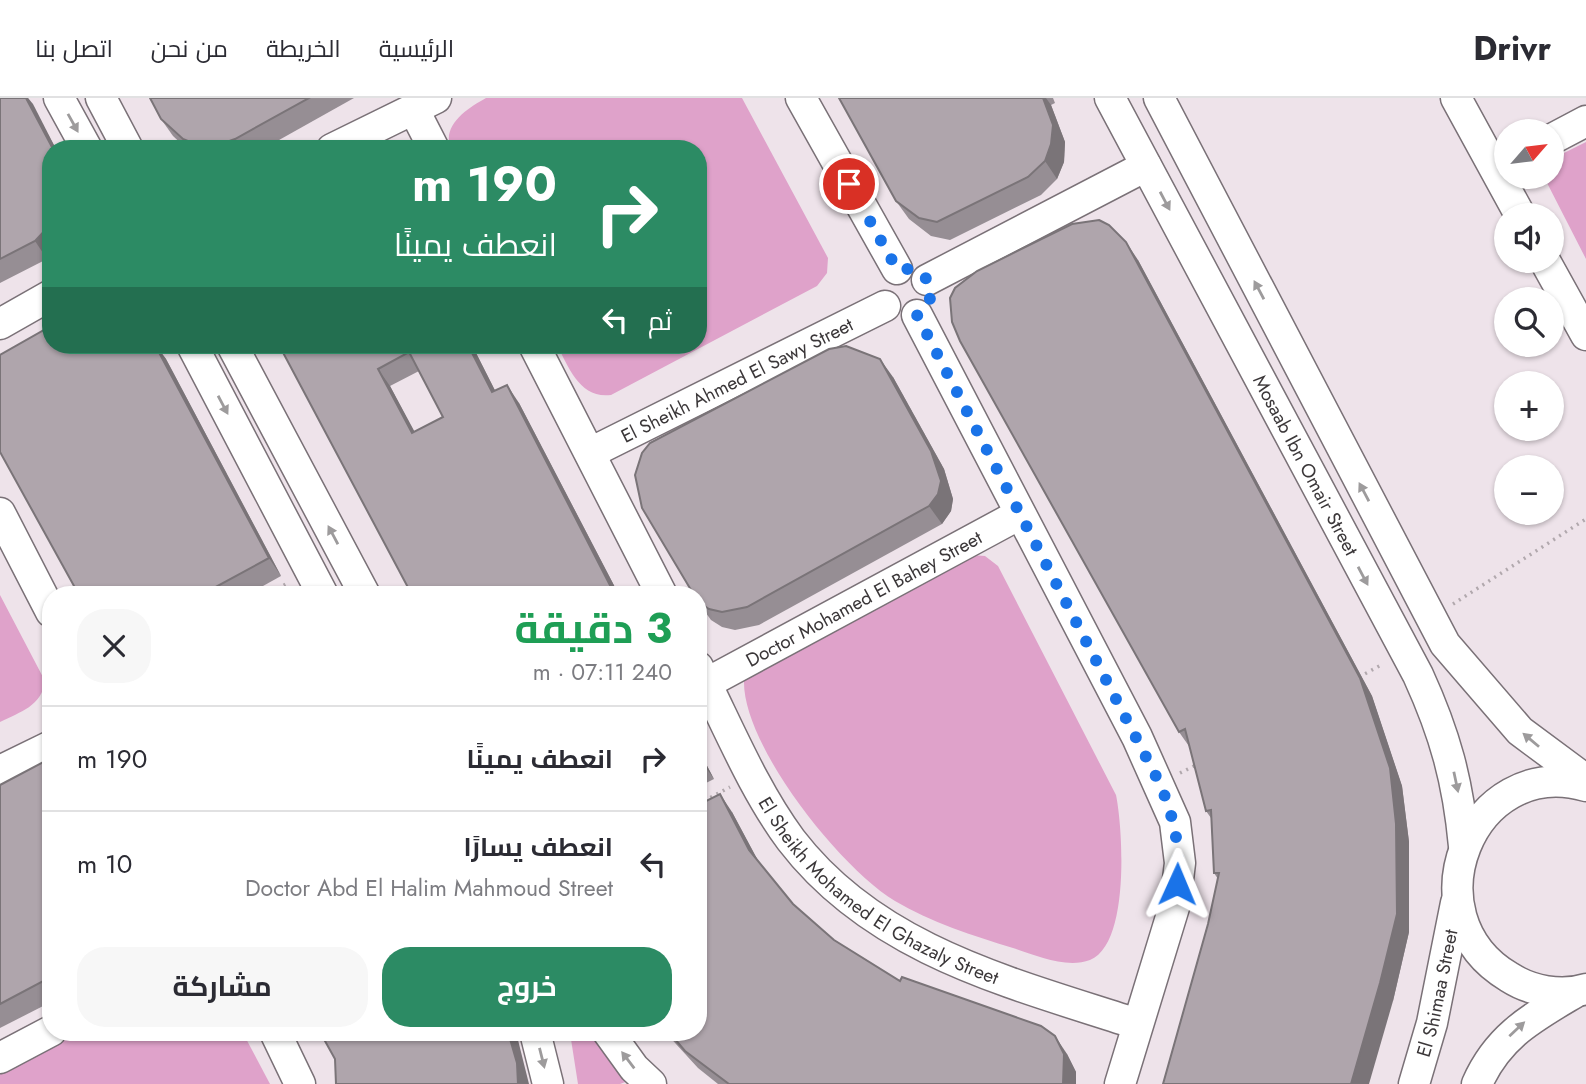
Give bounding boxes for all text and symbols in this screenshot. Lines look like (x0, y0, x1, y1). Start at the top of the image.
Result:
text: Drivr (1473, 25, 1551, 72)
text: اتصل بنا (35, 31, 113, 66)
text: من نحن (151, 31, 228, 66)
text: الخريطة (266, 31, 341, 66)
text: الرئيسية (379, 31, 454, 66)
one-way arrow (67, 114, 79, 133)
north arrow (1494, 119, 1564, 189)
map controls (1494, 119, 1564, 525)
text: 190 m (412, 149, 557, 219)
pin (819, 154, 879, 214)
icon: arrive (830, 165, 868, 203)
icon: right (581, 168, 672, 259)
one-way arrow (1159, 192, 1171, 211)
button: sound (1494, 203, 1564, 273)
text: انعطف يمينًا (394, 222, 557, 268)
one-way arrow (1253, 280, 1265, 300)
button: search (1494, 287, 1564, 357)
icon: left (596, 301, 634, 339)
text: ثم (648, 302, 672, 340)
street label: El Sheikh Ahmed El Sawy Street (616, 310, 858, 449)
street label: Mosaab Ibn Omair Street (1247, 370, 1365, 560)
button: + (1494, 371, 1564, 441)
one-way arrow (218, 395, 229, 415)
button: − (1494, 455, 1564, 525)
one-way arrow (1359, 482, 1370, 502)
street label: Doctor Mohamed El Bahey Street (741, 523, 987, 673)
one-way arrow (327, 525, 338, 545)
one-way arrow (1357, 566, 1368, 586)
text: 3 دقيقة (515, 598, 672, 659)
button: close (77, 609, 151, 683)
text: 240 m · 07:11 (533, 655, 672, 689)
one-way arrow (1522, 733, 1539, 748)
text: 190 m (77, 740, 147, 778)
text: انعطف يمينًا (467, 740, 613, 778)
icon: right (634, 740, 672, 778)
one-way arrow (1451, 771, 1462, 793)
street label: El Sheikh Mohamed El Ghazaly Street (752, 792, 1003, 991)
text: انعطف يسارًا (463, 828, 613, 866)
text: 10 m (77, 845, 132, 883)
icon: left (634, 845, 672, 883)
position arrow (1140, 847, 1214, 921)
text: Doctor Abd El Halim Mahmoud Street (245, 871, 613, 905)
street label: El Shimaa Street (1409, 926, 1464, 1060)
button: مشاركة (77, 947, 368, 1027)
button: خروج (382, 947, 672, 1027)
one-way arrow (1508, 1022, 1525, 1038)
one-way arrow (537, 1047, 548, 1069)
one-way arrow (621, 1050, 635, 1069)

